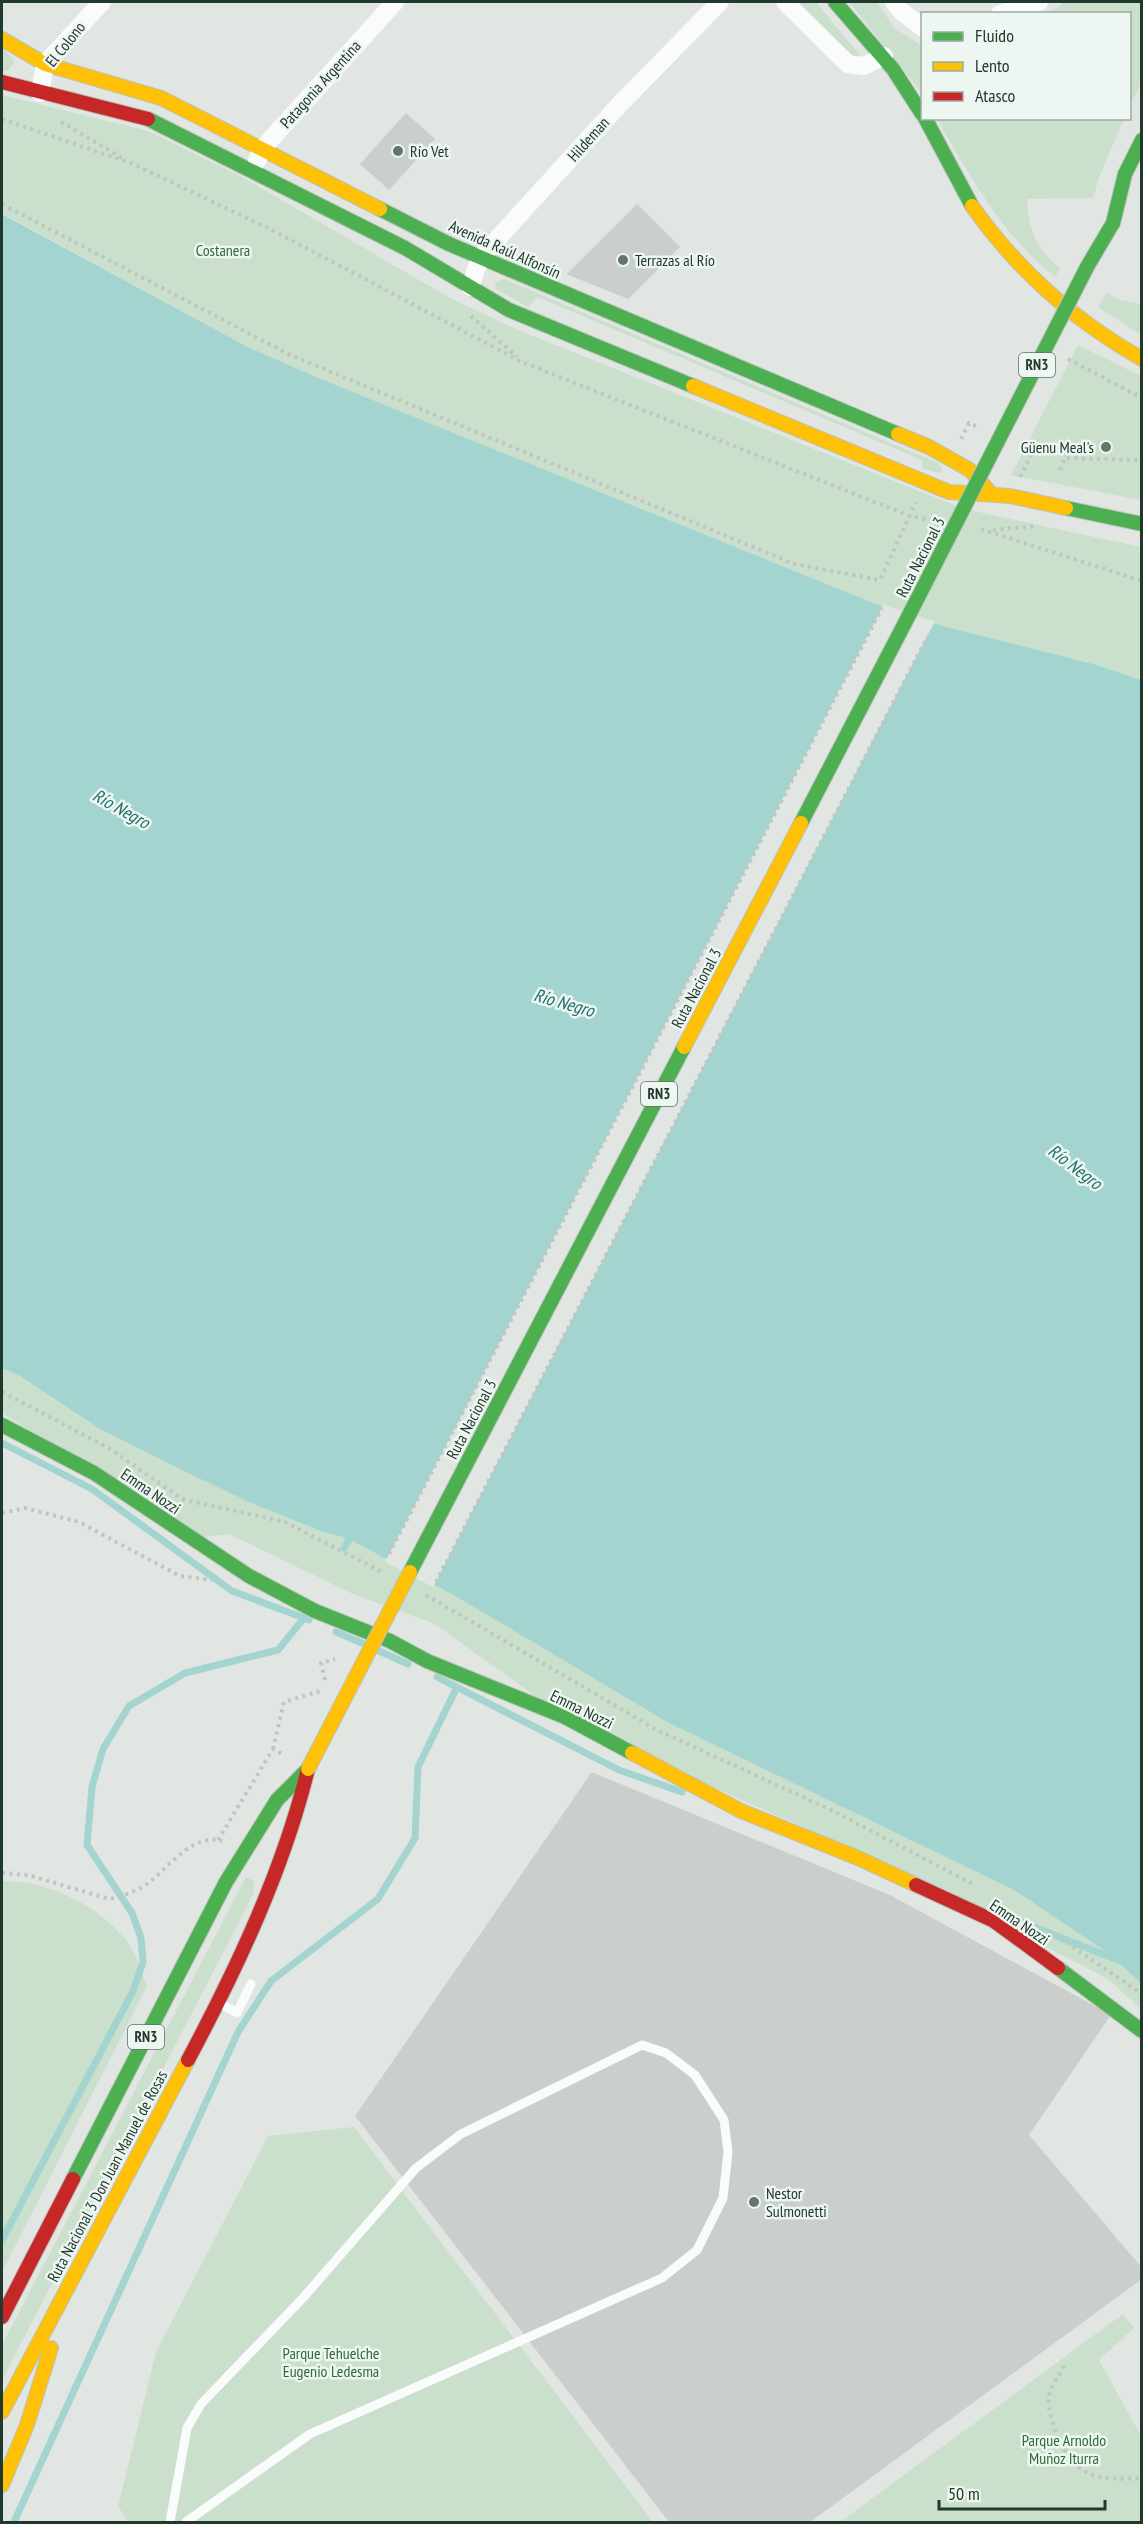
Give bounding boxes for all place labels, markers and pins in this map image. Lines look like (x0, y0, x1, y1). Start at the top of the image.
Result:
place label: Río Vet (410, 141, 449, 161)
marker: Río Vet (391, 144, 405, 158)
place label: Terrazas al Río (635, 250, 715, 270)
marker: Terrazas al Río (616, 253, 630, 267)
place label: Güenu Meal's (1021, 437, 1094, 457)
marker: Güenu Meal's (1099, 440, 1113, 454)
place label: Nestor Sulmonetti (766, 2183, 827, 2221)
marker: Nestor Sulmonetti (747, 2195, 761, 2209)

